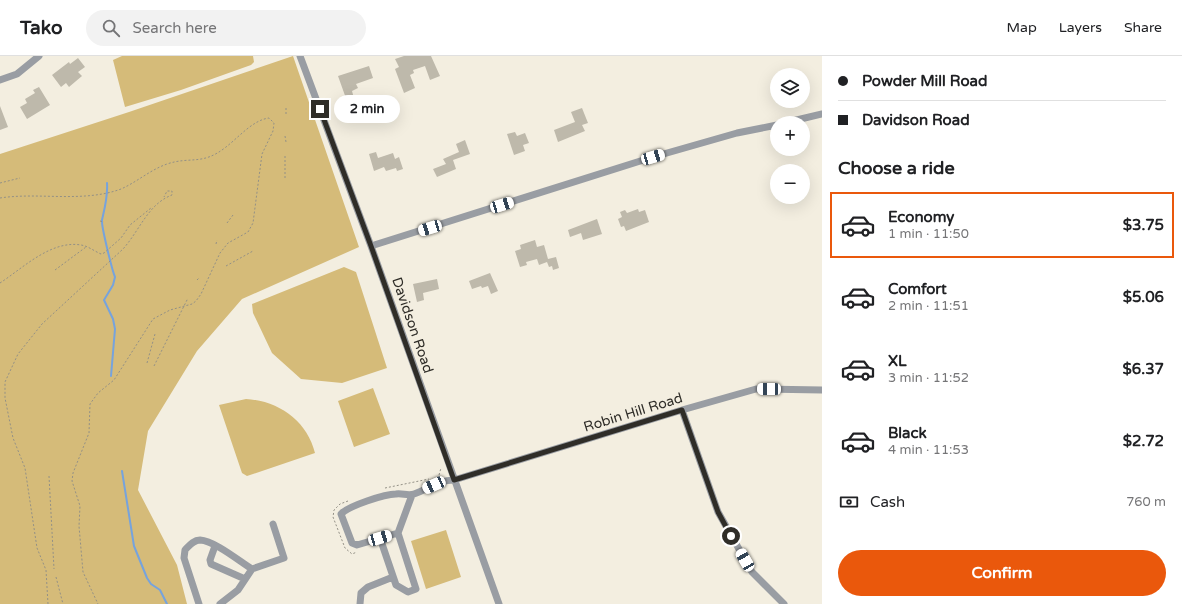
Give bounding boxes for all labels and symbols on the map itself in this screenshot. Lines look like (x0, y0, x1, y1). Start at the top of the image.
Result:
callout: 2 min (334, 95, 400, 123)
route end (311, 100, 329, 118)
car (640, 148, 666, 166)
car (489, 196, 515, 214)
car (417, 219, 443, 237)
street label: Davidson Road (388, 275, 437, 375)
car (757, 383, 781, 395)
street label: Robin Hill Road (582, 389, 685, 436)
car (421, 475, 447, 495)
route start (722, 527, 740, 545)
car (367, 529, 393, 547)
car (734, 547, 756, 573)

